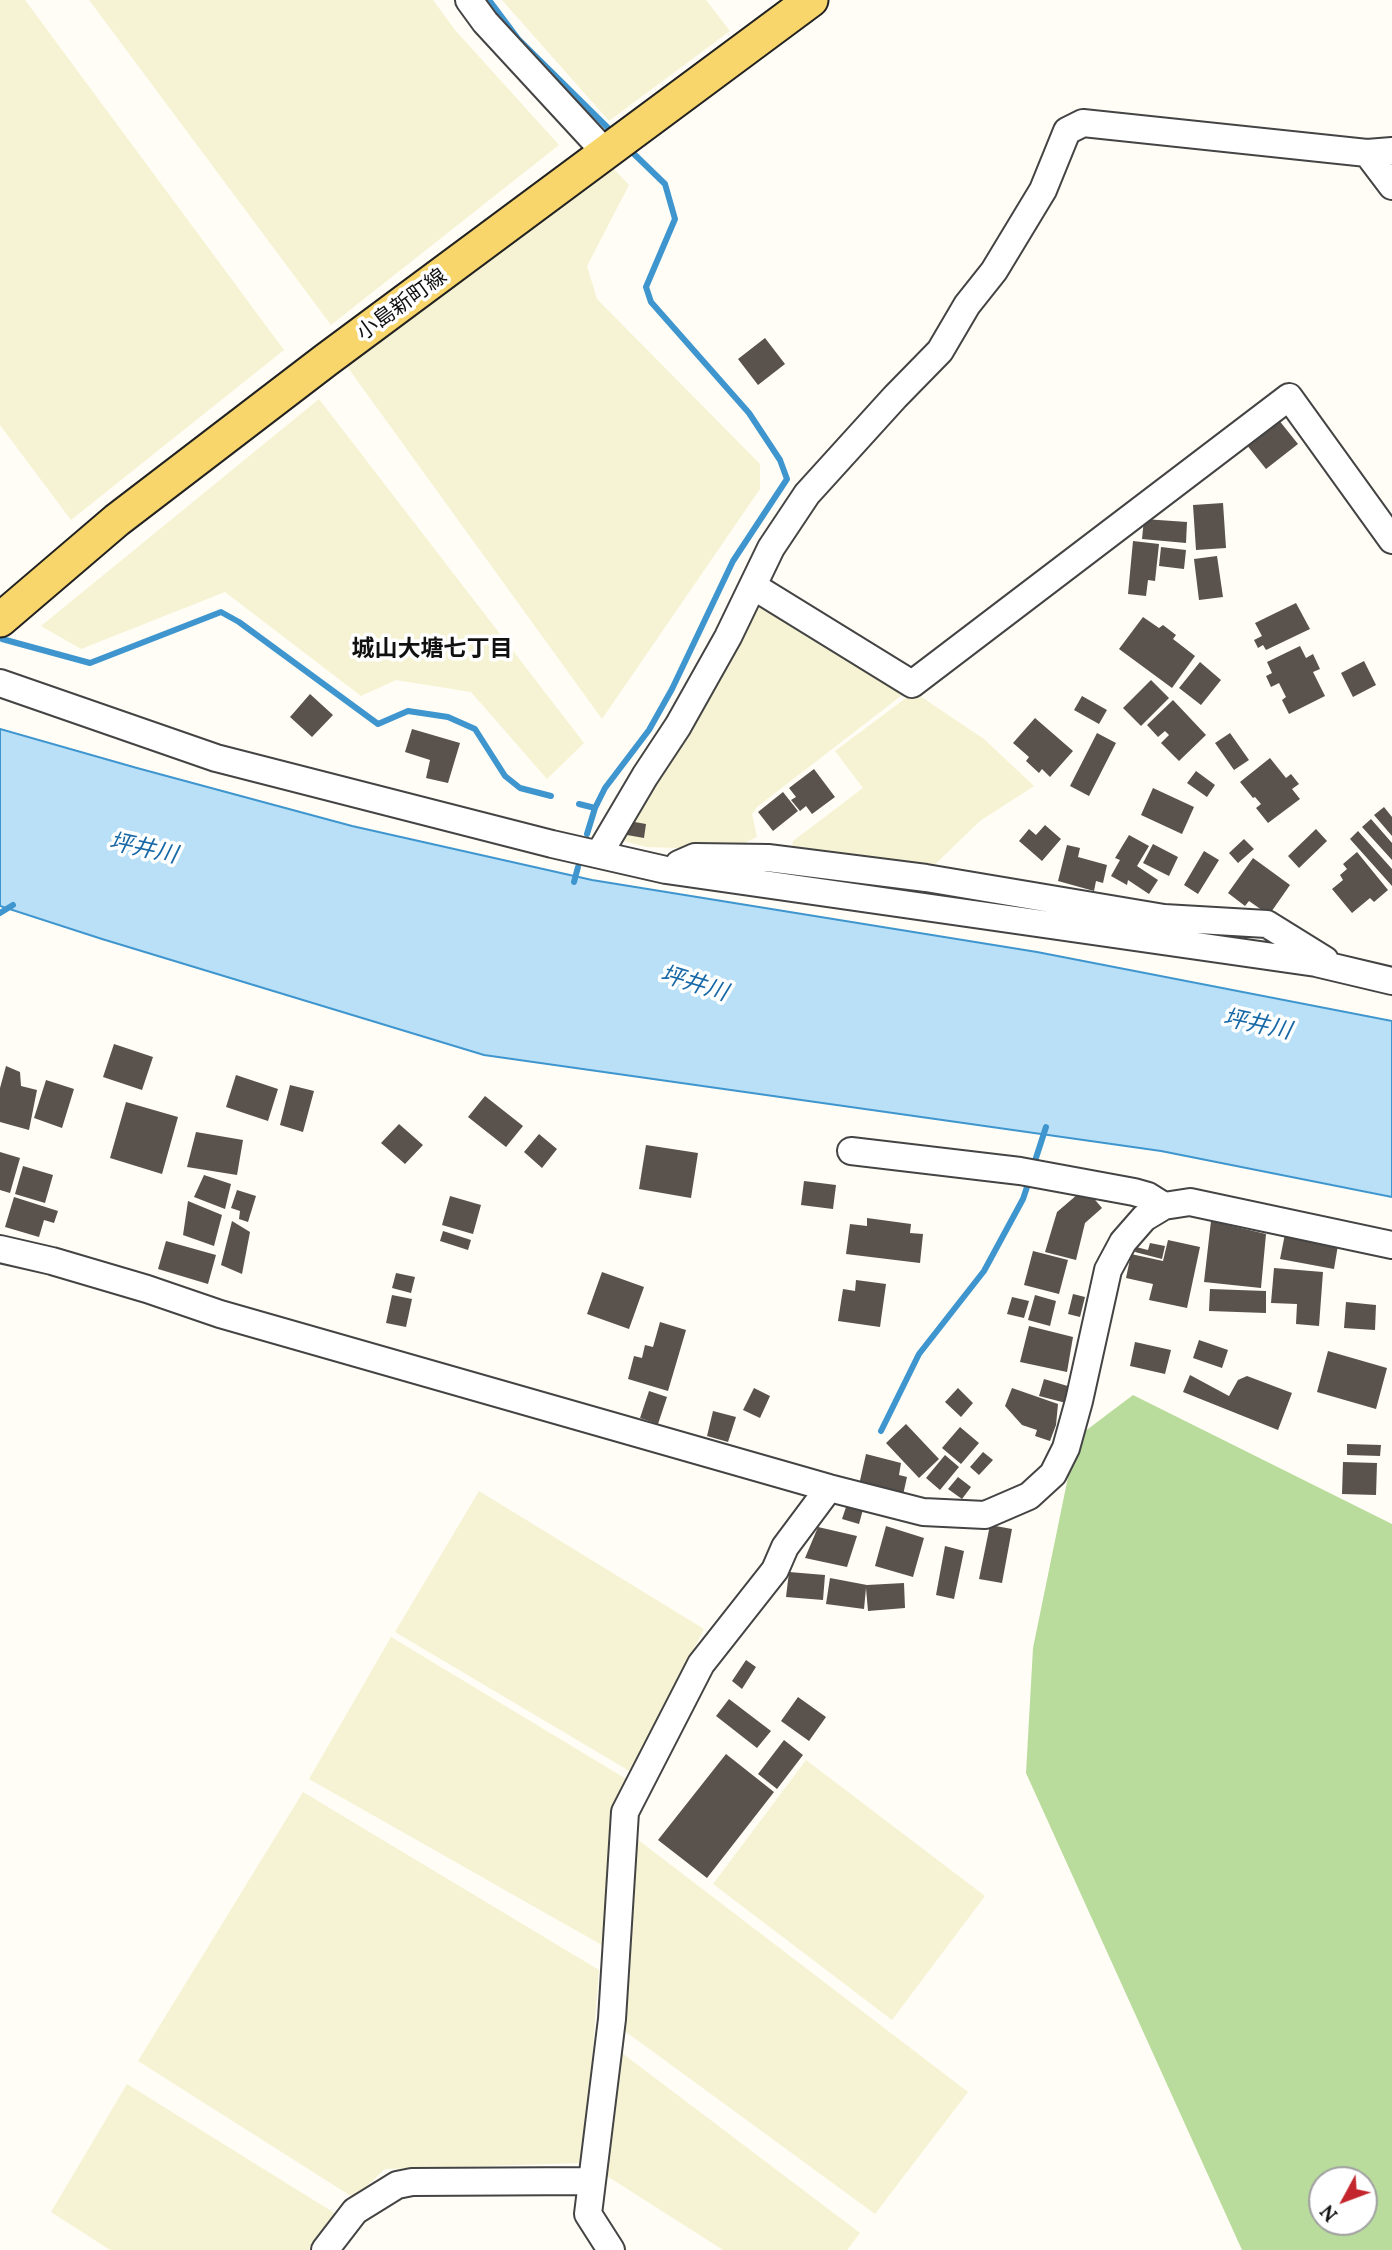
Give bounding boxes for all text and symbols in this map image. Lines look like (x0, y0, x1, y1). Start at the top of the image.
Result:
street label: 小島新町線 (352, 264, 452, 346)
district label: 城山大塘七丁目 (352, 635, 512, 663)
water label: 坪井川 (106, 828, 180, 870)
water label: 坪井川 (657, 961, 731, 1007)
water label: 坪井川 (1220, 1004, 1294, 1046)
north arrow (1308, 2166, 1378, 2236)
text: N (1315, 2200, 1343, 2227)

